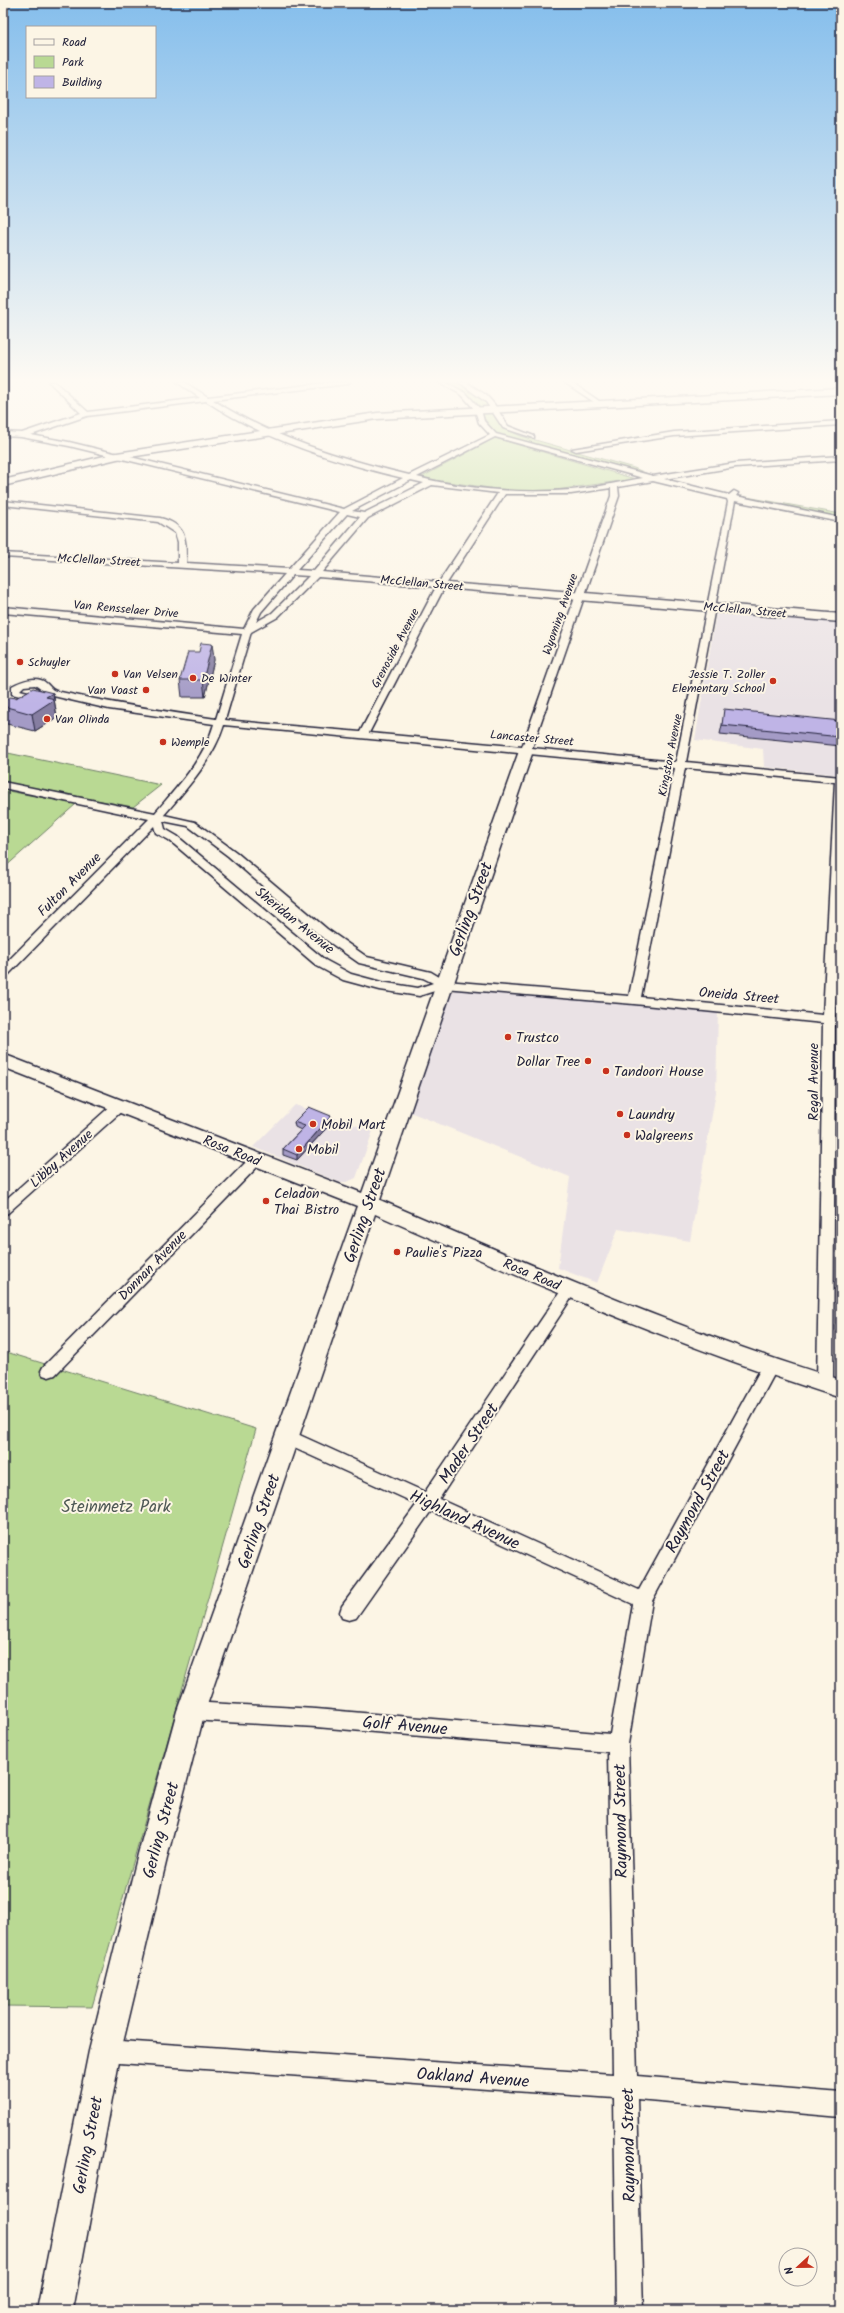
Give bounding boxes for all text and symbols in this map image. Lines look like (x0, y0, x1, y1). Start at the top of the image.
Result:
legend (26, 26, 156, 98)
text: Road (62, 33, 87, 52)
text: Park (62, 53, 84, 72)
text: Building (62, 73, 102, 92)
street label: McClellan Street (57, 549, 142, 572)
street label: McClellan Street (380, 570, 465, 597)
street label: Wyoming Avenue (538, 570, 584, 657)
street label: Van Rensselaer Drive (73, 595, 180, 624)
street label: McClellan Street (703, 597, 788, 624)
street label: Grenoside Avenue (366, 604, 425, 692)
place label: Schuyler (28, 653, 71, 672)
marker: Schuyler (15, 657, 25, 667)
place label: Van Velsen (123, 665, 178, 684)
place label: Jessie T. Zoller Elementary School (672, 665, 766, 698)
marker: Van Velsen (110, 669, 120, 679)
place label: De Winter (201, 669, 253, 688)
marker: De Winter (188, 673, 198, 683)
marker: Jessie T. Zoller Elementary School (768, 676, 778, 686)
place label: Van Voast (88, 681, 138, 700)
marker: Van Voast (141, 685, 151, 695)
place label: Van Olinda (55, 710, 110, 729)
street label: Kingston Avenue (653, 712, 688, 798)
marker: Van Olinda (42, 714, 52, 724)
street label: Lancaster Street (489, 725, 575, 752)
place label: Wemple (171, 733, 210, 752)
marker: Wemple (158, 737, 168, 747)
street label: Fulton Avenue (32, 847, 108, 922)
street label: Gerling Street (442, 858, 501, 961)
street label: Sheridan Avenue (250, 882, 340, 960)
street label: Oneida Street (698, 982, 780, 1011)
place label: Trustco (516, 1027, 559, 1049)
marker: Trustco (503, 1032, 513, 1042)
street label: Regal Avenue (803, 1042, 825, 1121)
place label: Dollar Tree (516, 1051, 581, 1073)
marker: Dollar Tree (583, 1056, 593, 1066)
place label: Tandoori House (614, 1061, 704, 1083)
marker: Tandoori House (601, 1066, 611, 1076)
place label: Laundry (628, 1104, 675, 1126)
marker: Laundry (615, 1109, 625, 1119)
place label: Mobil Mart (321, 1114, 386, 1136)
marker: Mobil Mart (308, 1119, 318, 1129)
street label: Libby Avenue (25, 1124, 99, 1193)
place label: Walgreens (635, 1125, 693, 1147)
street label: Rosa Road (199, 1129, 265, 1173)
marker: Walgreens (622, 1130, 632, 1140)
place label: Mobil (307, 1139, 339, 1161)
marker: Mobil (294, 1144, 304, 1154)
street label: Gerling Street (337, 1164, 394, 1267)
place label: Celadon Thai Bistro (274, 1183, 339, 1221)
marker: Celadon Thai Bistro (261, 1196, 271, 1206)
street label: Donnan Avenue (113, 1225, 193, 1306)
place label: Paulie's Pizza (405, 1242, 482, 1264)
marker: Paulie's Pizza (392, 1247, 402, 1257)
street label: Rosa Road (499, 1253, 565, 1297)
street label: Mader Street (432, 1397, 507, 1490)
street label: Raymond Street (659, 1445, 738, 1558)
street label: Gerling Street (231, 1470, 288, 1573)
street label: Highland Avenue (405, 1483, 524, 1558)
park label: Steinmetz Park (61, 1494, 172, 1521)
street label: Golf Avenue (361, 1709, 449, 1744)
street label: Raymond Street (607, 1763, 636, 1878)
street label: Gerling Street (136, 1779, 187, 1882)
street label: Oakland Avenue (416, 2061, 531, 2096)
street label: Raymond Street (615, 2087, 644, 2202)
street label: Gerling Street (66, 2094, 111, 2196)
north arrow (778, 2247, 818, 2287)
text: N (780, 2264, 799, 2277)

